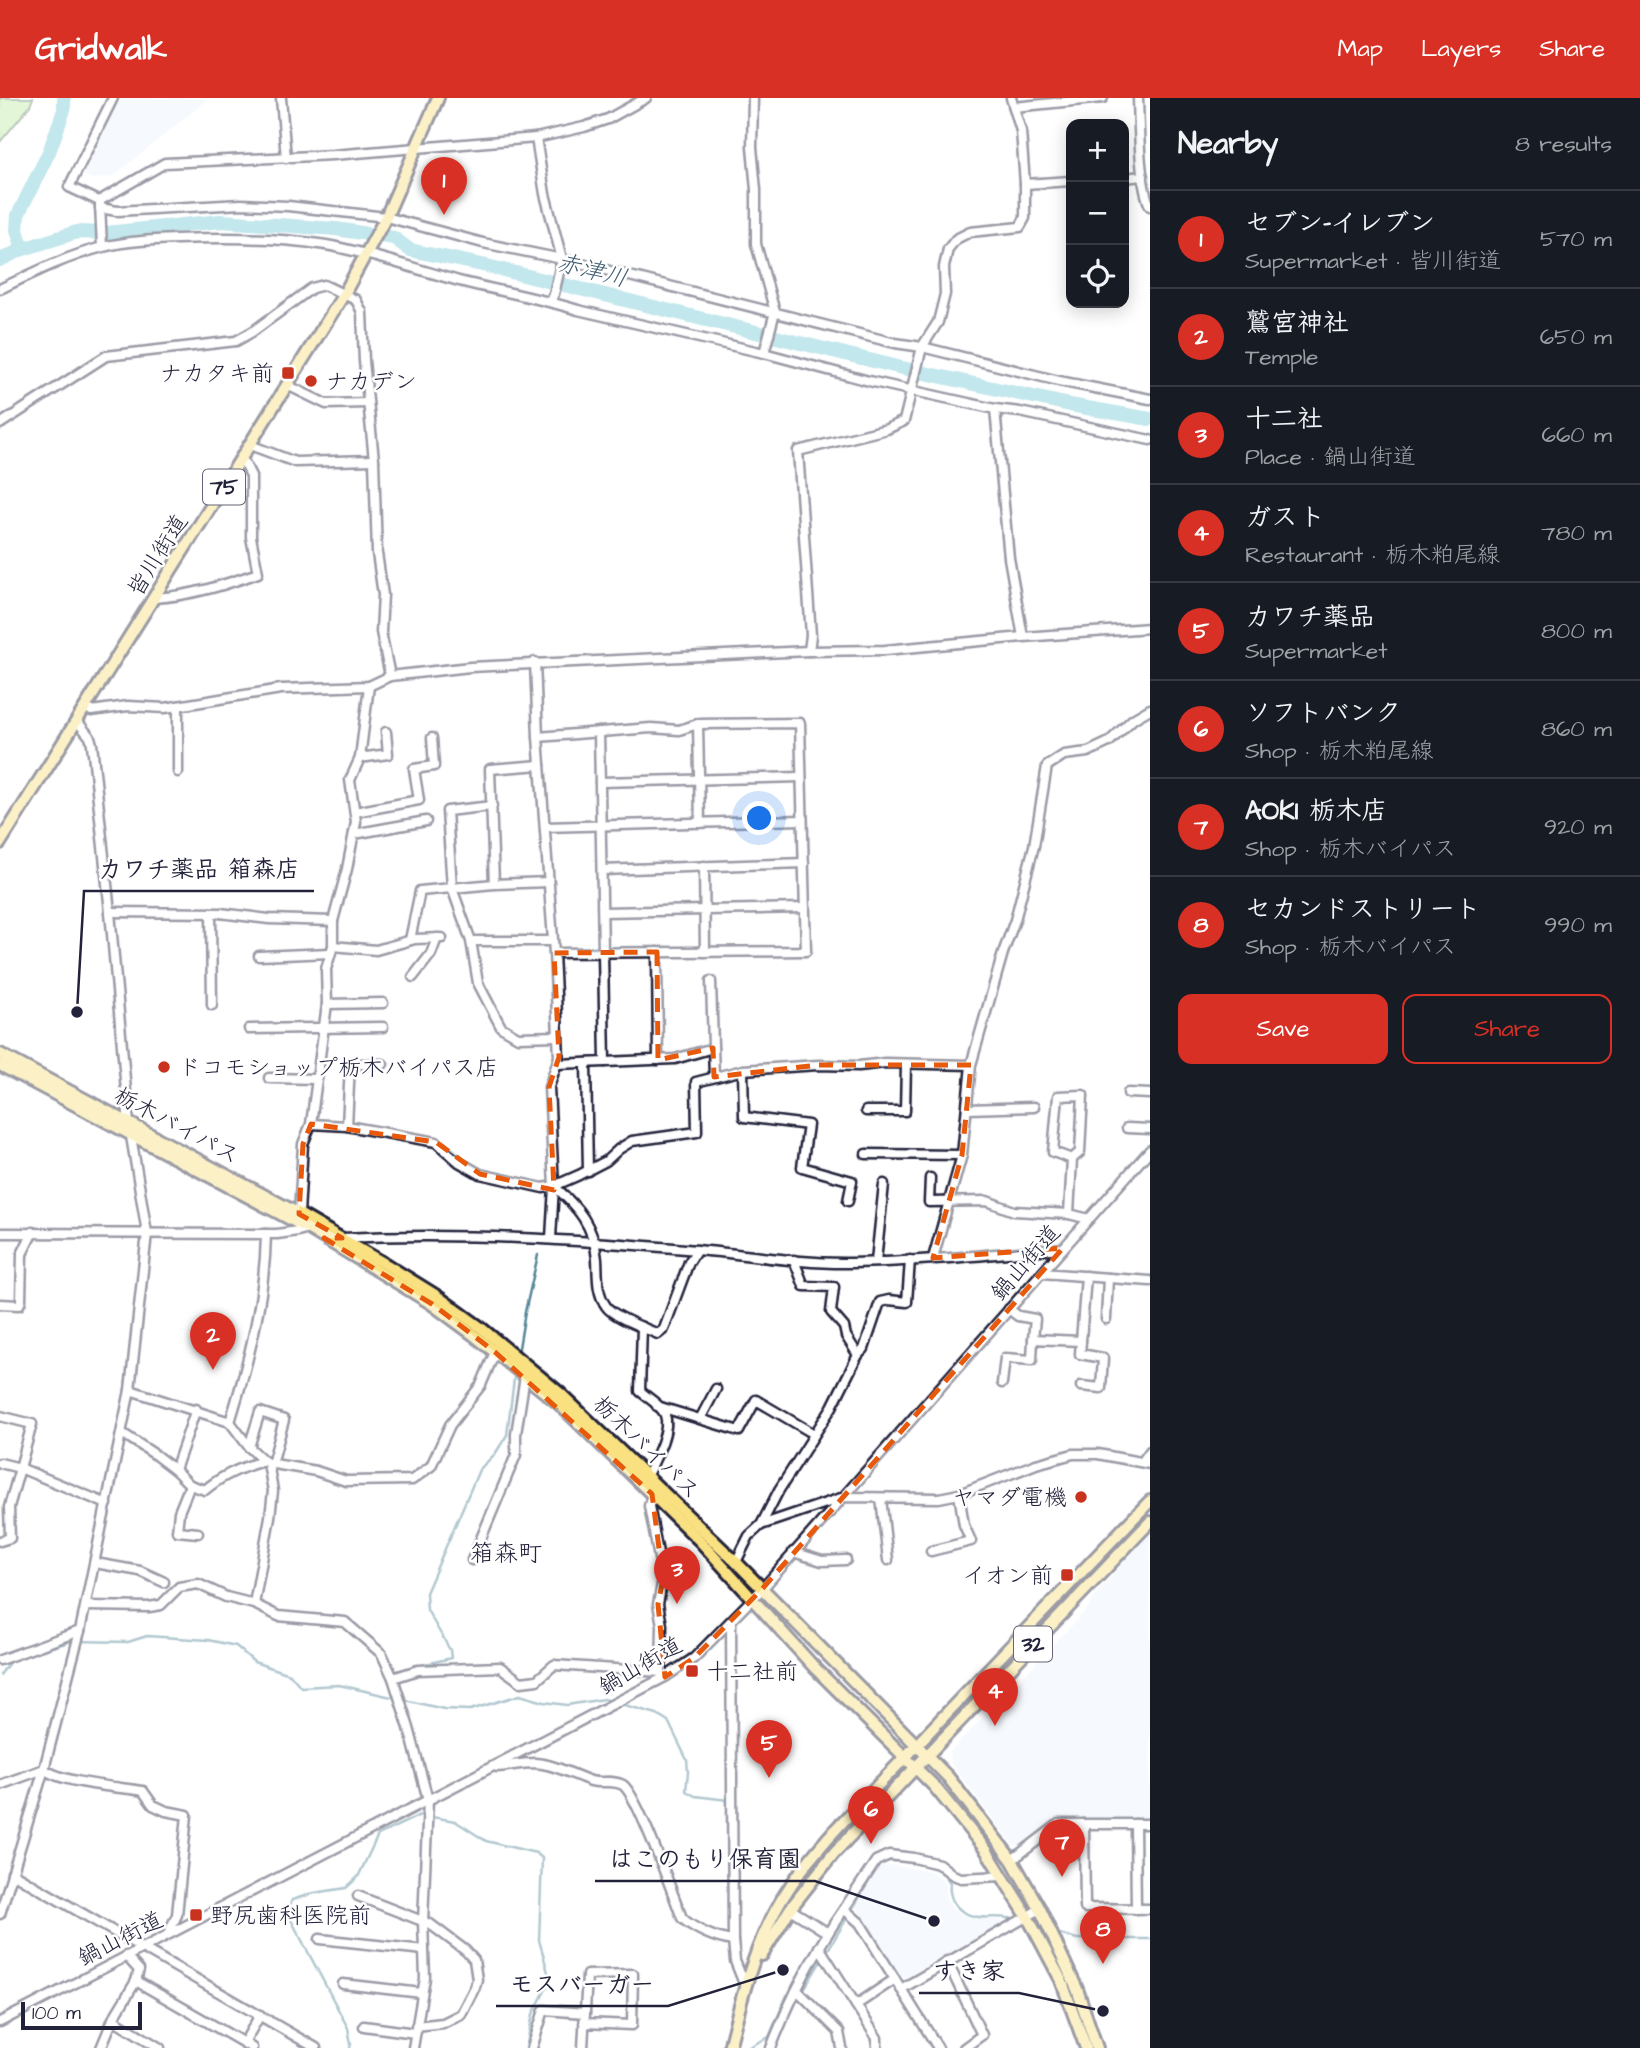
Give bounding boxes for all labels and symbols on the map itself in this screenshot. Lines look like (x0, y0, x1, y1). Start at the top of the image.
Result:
pin: 1 (421, 157, 467, 215)
water label: 赤津川 (553, 246, 631, 296)
place label: ナカタキ前 (159, 358, 274, 390)
marker: ナカタキ前 (280, 365, 296, 381)
place label: ナカデン (325, 366, 417, 398)
marker: ナカデン (303, 373, 319, 389)
road number: 75 (203, 470, 245, 504)
street label: 皆川街道 (120, 508, 196, 603)
your location (742, 801, 776, 835)
callout: カワチ薬品 箱森店 (84, 846, 314, 891)
text: カワチ薬品 箱森店 (98, 853, 300, 887)
place label: ドコモショップ栃木バイパス店 (178, 1052, 499, 1084)
marker: ドコモショップ栃木バイパス店 (156, 1059, 172, 1075)
street label: 栃木バイパス (108, 1079, 245, 1172)
street label: 鍋山街道 (984, 1217, 1068, 1308)
pin: 2 (190, 1312, 236, 1370)
street label: 栃木バイパス (586, 1388, 707, 1507)
place label: ヤマダ電機 (952, 1482, 1067, 1514)
marker: ヤマダ電機 (1073, 1489, 1089, 1505)
district label: 箱森町 (470, 1537, 542, 1571)
pin: 3 (654, 1546, 700, 1604)
place label: イオン前 (962, 1560, 1053, 1592)
marker: イオン前 (1059, 1567, 1075, 1583)
road number: 32 (1014, 1626, 1052, 1662)
street label: 鍋山街道 (593, 1629, 688, 1703)
place label: 十二社前 (706, 1656, 798, 1688)
marker: 十二社前 (684, 1663, 700, 1679)
pin: 4 (972, 1668, 1018, 1726)
pin: 5 (746, 1720, 792, 1778)
pin: 6 (848, 1786, 894, 1844)
pin: 7 (1039, 1819, 1085, 1877)
callout: はこのもり保育園 (595, 1836, 815, 1881)
text: はこのもり保育園 (609, 1843, 801, 1877)
place label: 野尻歯科医院前 (210, 1900, 371, 1932)
street label: 鍋山街道 (72, 1904, 169, 1974)
pin: 8 (1080, 1906, 1126, 1964)
marker: 野尻歯科医院前 (188, 1907, 204, 1923)
callout: すき家 (919, 1948, 1019, 1993)
text: すき家 (933, 1955, 1005, 1989)
callout: モスバーガー (496, 1961, 668, 2006)
text: モスバーガー (510, 1968, 654, 2002)
scale bar (21, 1999, 142, 2031)

